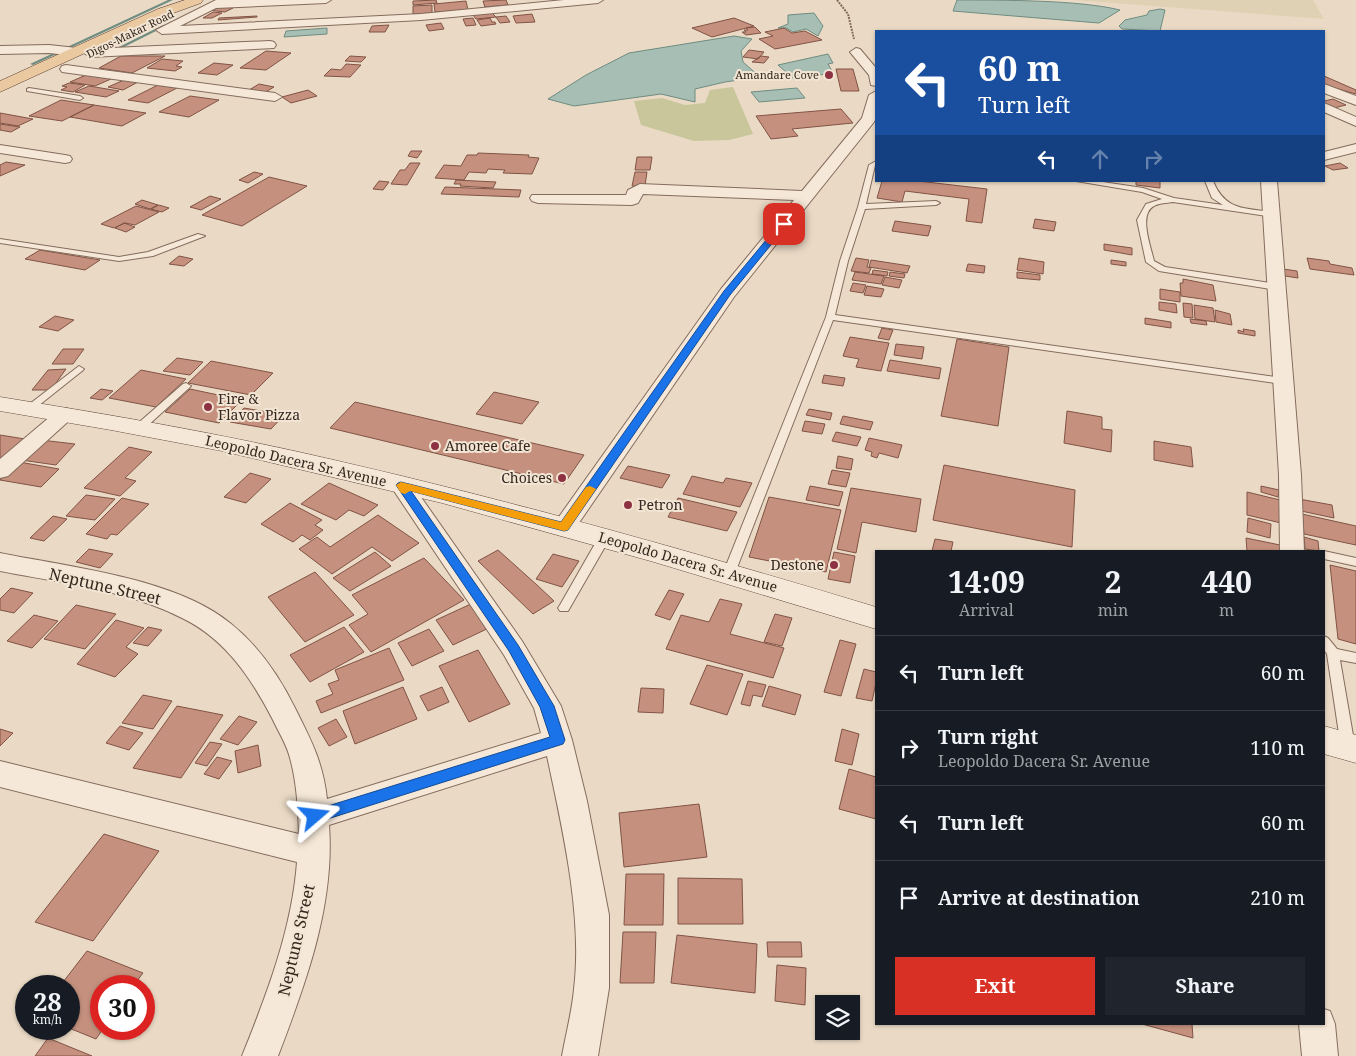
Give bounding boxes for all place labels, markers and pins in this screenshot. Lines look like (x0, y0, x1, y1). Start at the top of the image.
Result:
place label: Amandare Cove (735, 67, 819, 82)
marker: Amandare Cove (823, 69, 835, 81)
pin (763, 203, 805, 245)
place label: Fire & Flavor Pizza (218, 389, 300, 424)
marker: Fire & Flavor Pizza (202, 401, 214, 413)
place label: Amoree Cafe (445, 436, 531, 455)
marker: Amoree Cafe (429, 440, 441, 452)
place label: Choices (501, 468, 552, 487)
marker: Choices (556, 472, 568, 484)
place label: Petron (638, 495, 683, 514)
marker: Petron (622, 499, 634, 511)
place label: Destone (770, 555, 824, 574)
marker: Destone (828, 559, 840, 571)

